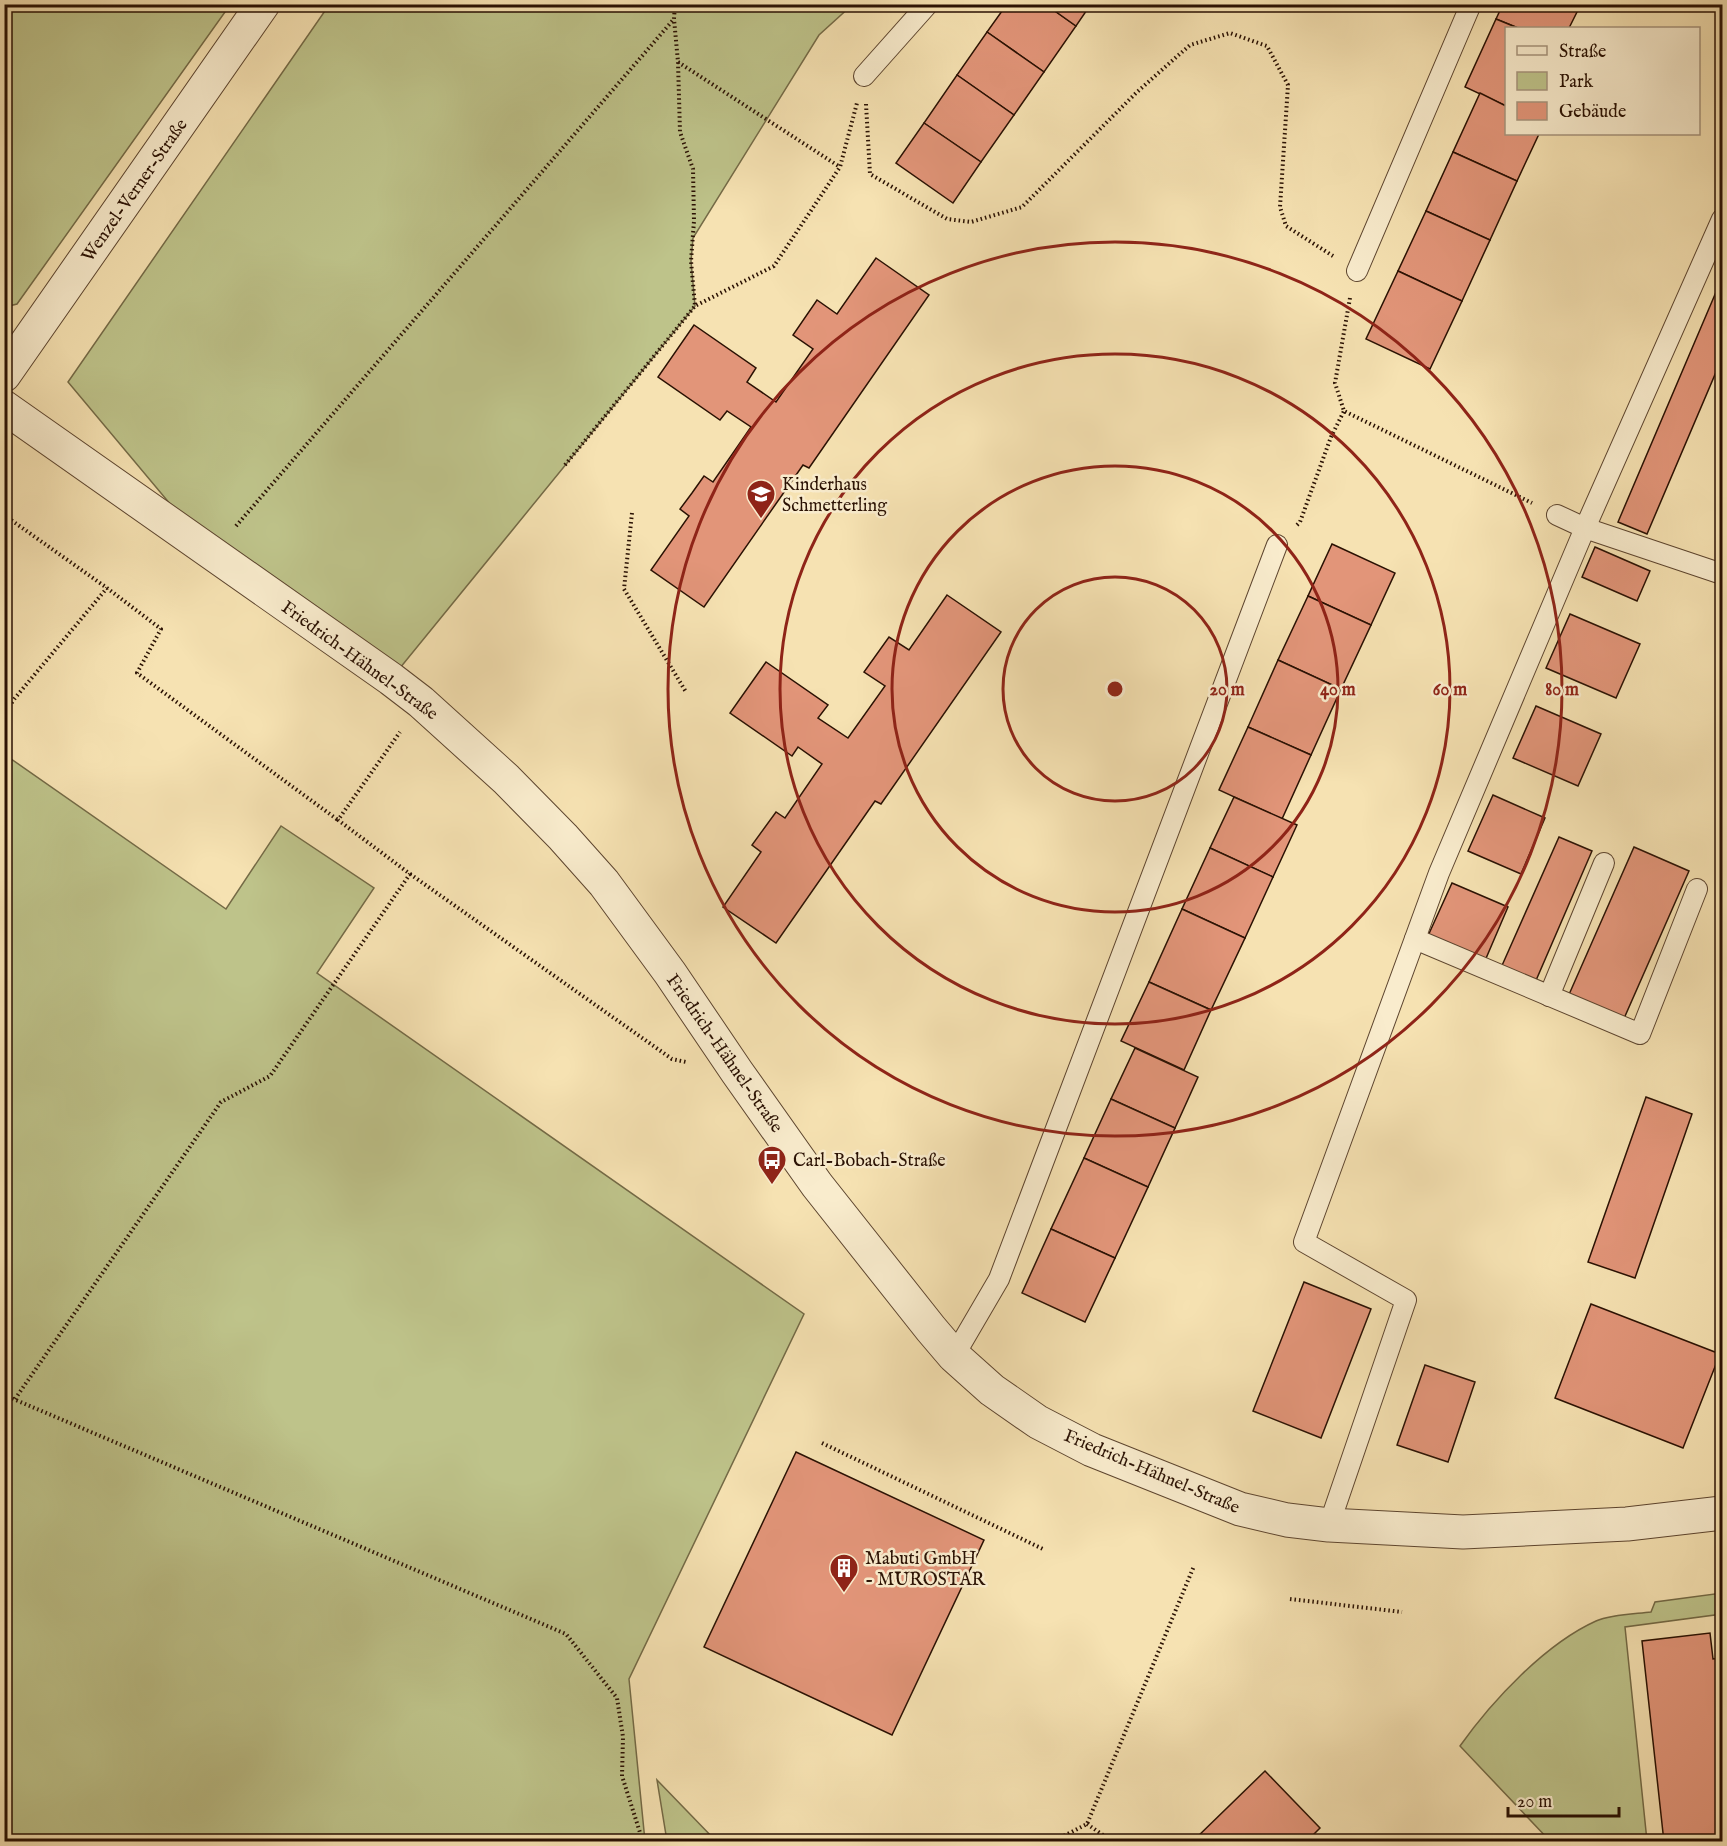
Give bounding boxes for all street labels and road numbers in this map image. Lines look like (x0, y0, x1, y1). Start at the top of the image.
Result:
street label: Wenzel-Verner-Straße (77, 115, 193, 267)
street label: Friedrich-Hähnel-Straße (276, 596, 442, 726)
street label: Friedrich-Hähnel-Straße (660, 970, 787, 1138)
street label: Friedrich-Hähnel-Straße (1060, 1425, 1243, 1520)

